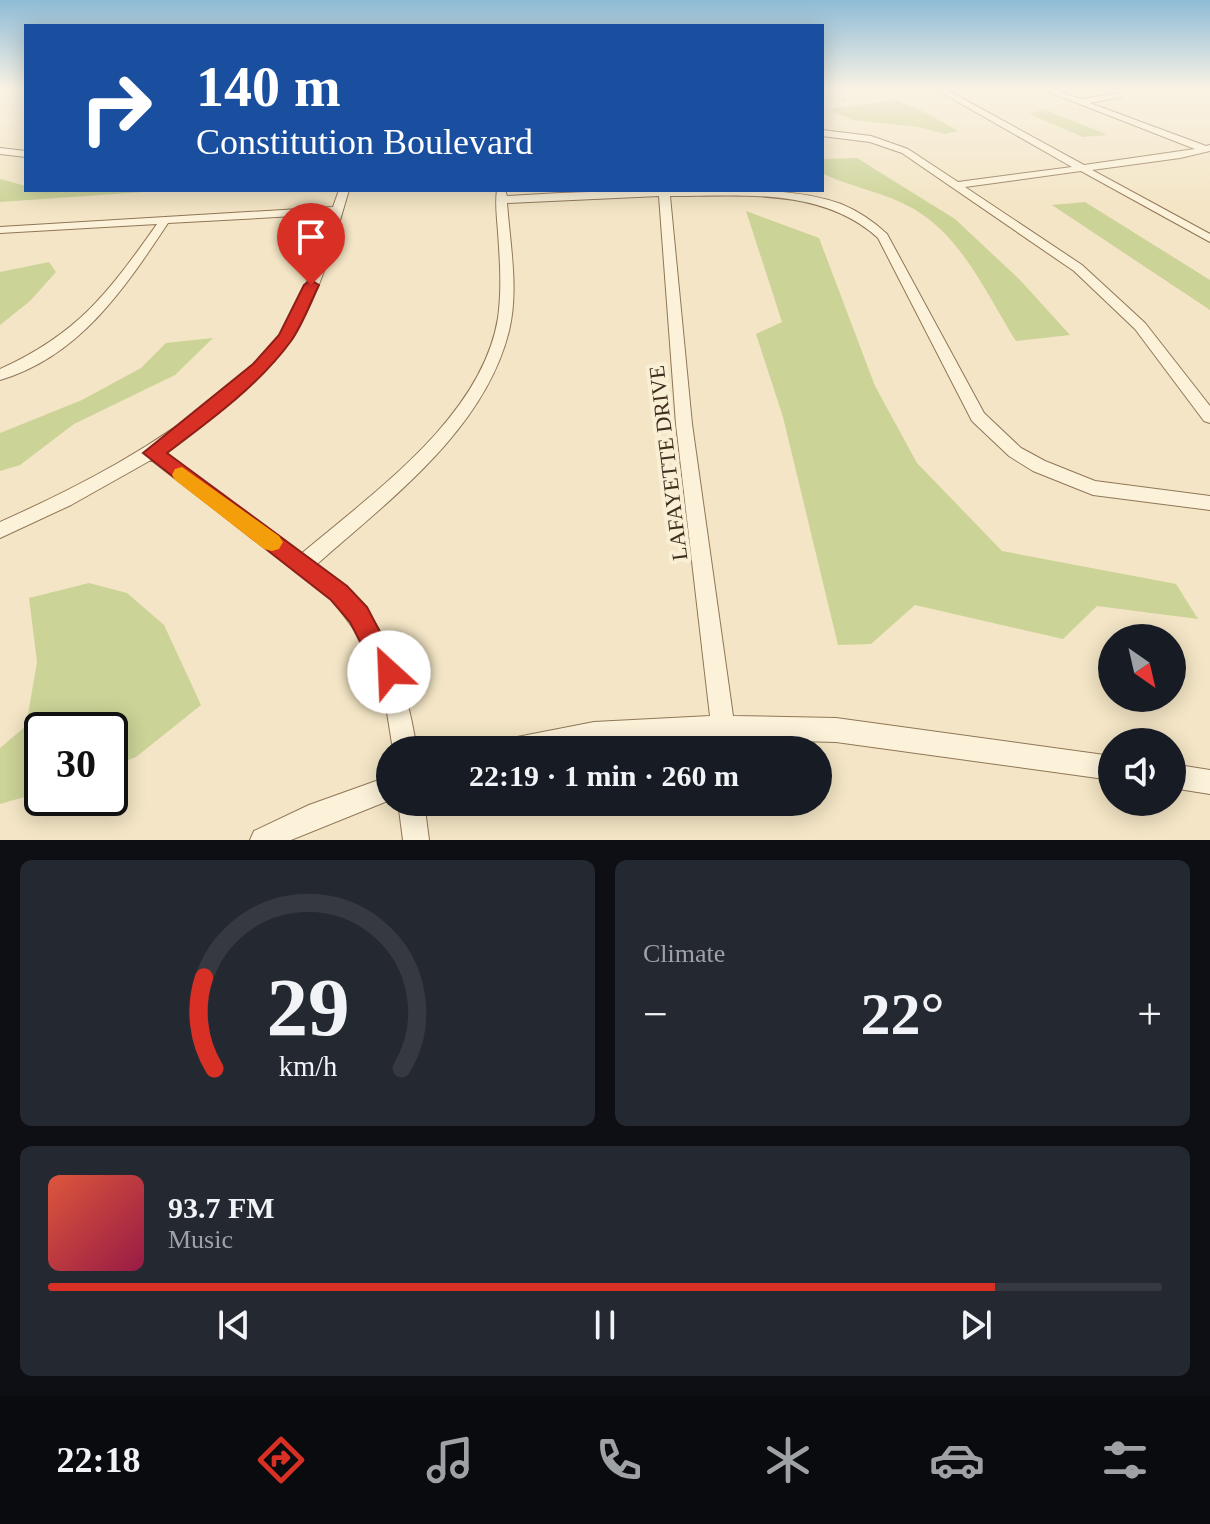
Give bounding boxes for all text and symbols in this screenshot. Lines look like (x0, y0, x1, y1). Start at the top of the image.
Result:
icon: right (64, 56, 168, 160)
text: 140 m (196, 56, 341, 118)
text: Constitution Boulevard (196, 122, 533, 162)
pin (277, 203, 345, 285)
icon: arrive (289, 215, 333, 259)
street label: LAFAYETTE DRIVE (644, 364, 692, 562)
north arrow (1098, 624, 1186, 712)
map controls (1098, 624, 1186, 816)
position arrow (347, 630, 431, 714)
speed limit sign: 30 (24, 712, 128, 816)
button: sound (1098, 728, 1186, 816)
text: 22:19 · 1 min · 260 m (469, 759, 739, 792)
text: Climate (643, 939, 725, 968)
text: 29 (266, 961, 349, 1053)
text: 22° (861, 981, 945, 1047)
text: − (643, 990, 668, 1039)
text: + (1137, 990, 1162, 1039)
text: km/h (278, 1051, 337, 1082)
text: 93.7 FM (168, 1191, 275, 1224)
text: Music (168, 1225, 233, 1254)
icon: previous (212, 1303, 256, 1347)
icon: pause (583, 1303, 627, 1347)
icon: next (954, 1303, 998, 1347)
icon: directions (253, 1432, 309, 1488)
icon: music (422, 1432, 478, 1488)
icon: phone (591, 1432, 647, 1488)
icon: climate (760, 1432, 816, 1488)
icon: car (929, 1432, 985, 1488)
icon: filters (1097, 1432, 1153, 1488)
text: 22:18 (56, 1440, 140, 1480)

